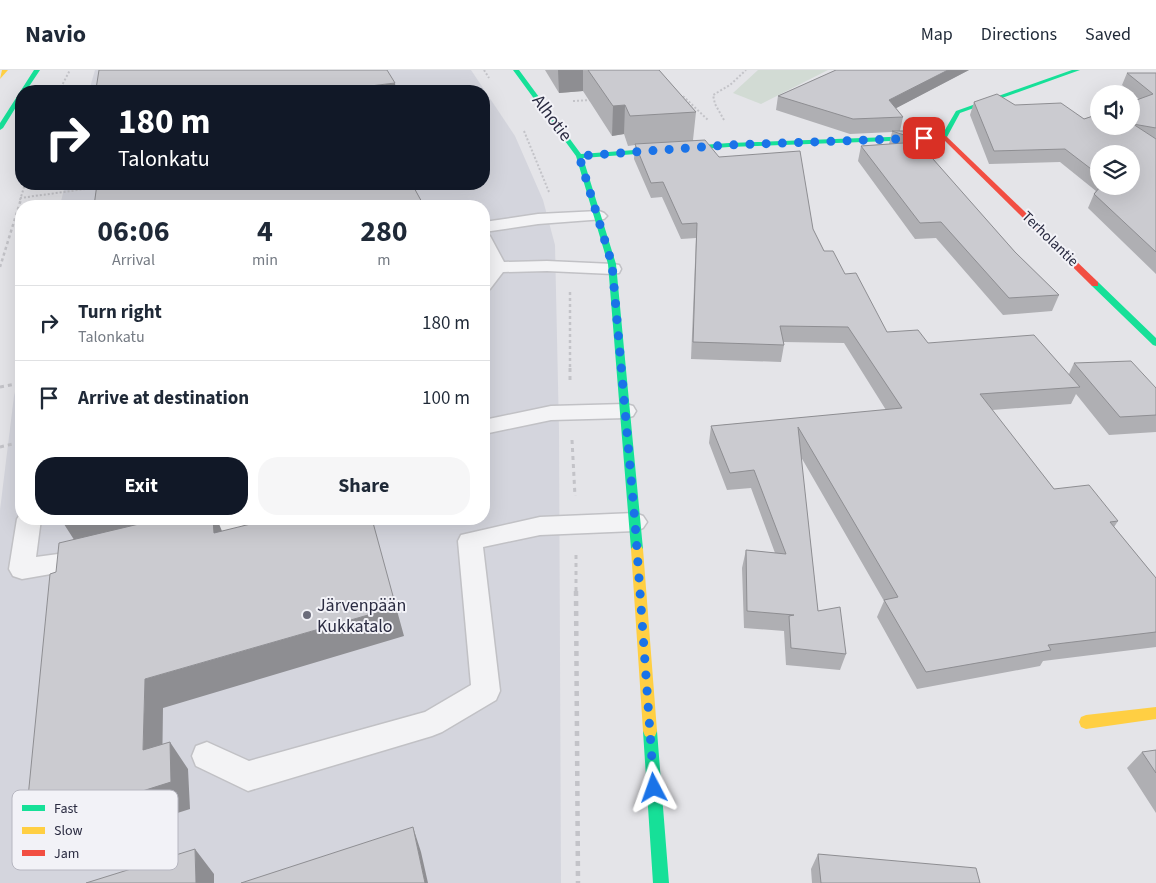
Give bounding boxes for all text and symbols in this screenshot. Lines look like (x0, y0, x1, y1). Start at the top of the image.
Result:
text: Navio (25, 17, 86, 52)
text: Map (921, 22, 953, 47)
text: Directions (981, 22, 1057, 47)
text: Saved (1085, 22, 1131, 47)
map controls (1090, 85, 1140, 195)
button: sound (1090, 85, 1140, 135)
street label: Alhotie (526, 89, 578, 147)
text: 180 m (118, 97, 210, 147)
icon: right (35, 105, 100, 170)
pin (903, 117, 945, 159)
icon: arrive (910, 124, 938, 152)
text: Talonkatu (118, 143, 210, 175)
button: layers (1090, 145, 1140, 195)
street label: Terholantie (1017, 207, 1083, 271)
text: 06:06 (97, 210, 170, 253)
text: 4 (257, 210, 273, 253)
text: 280 (360, 210, 408, 253)
text: Arrival (112, 249, 155, 271)
text: min (252, 249, 278, 271)
text: m (377, 249, 391, 271)
text: Turn right (78, 299, 162, 326)
icon: right (35, 309, 63, 337)
text: 180 m (422, 310, 470, 337)
text: Talonkatu (78, 326, 145, 348)
icon: arrive (35, 384, 63, 412)
text: Arrive at destination (78, 385, 249, 412)
text: 100 m (422, 385, 470, 412)
button: Exit (35, 457, 248, 515)
button: Share (258, 457, 470, 515)
place label: Järvenpään Kukkatalo (317, 593, 406, 639)
marker: Järvenpään Kukkatalo (301, 609, 313, 621)
position arrow (627, 761, 679, 813)
legend (12, 790, 178, 870)
text: Fast (54, 799, 78, 819)
text: Slow (54, 821, 83, 841)
text: Jam (54, 844, 79, 864)

